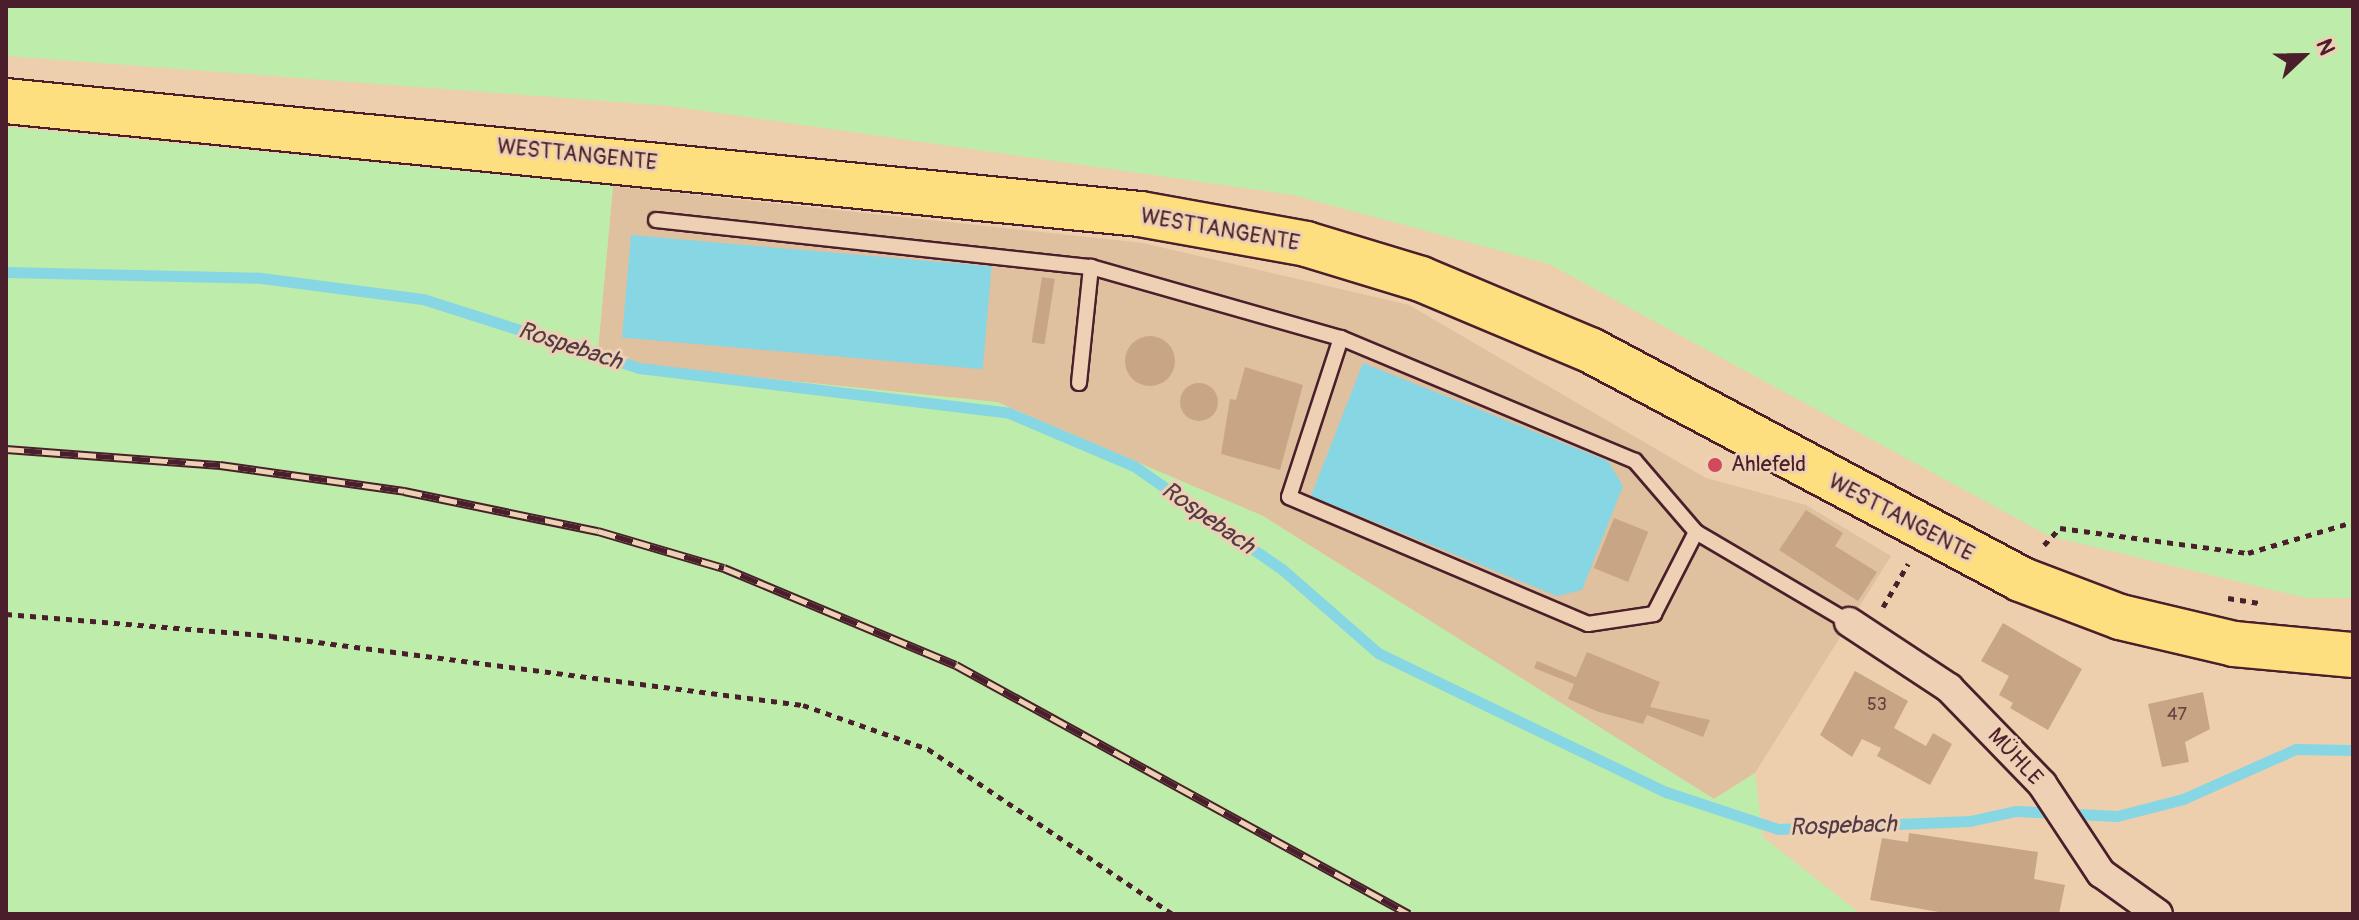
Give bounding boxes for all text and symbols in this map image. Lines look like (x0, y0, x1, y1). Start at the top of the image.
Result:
north arrow (2263, 16, 2343, 96)
text: N (2309, 35, 2341, 59)
street label: WESTTANGENTE (496, 133, 658, 177)
street label: WESTTANGENTE (1138, 203, 1302, 257)
water label: Rospebach (515, 316, 625, 376)
place label: Ahlefeld (1731, 452, 1806, 478)
marker: Ahlefeld (1706, 456, 1724, 474)
street label: WESTTANGENTE (1824, 469, 1978, 567)
water label: Rospebach (1156, 475, 1260, 561)
house number: 53 (1867, 694, 1887, 716)
house number: 47 (2167, 704, 2187, 726)
street label: MÜHLE (1982, 723, 2048, 791)
water label: Rospebach (1789, 810, 1897, 842)

